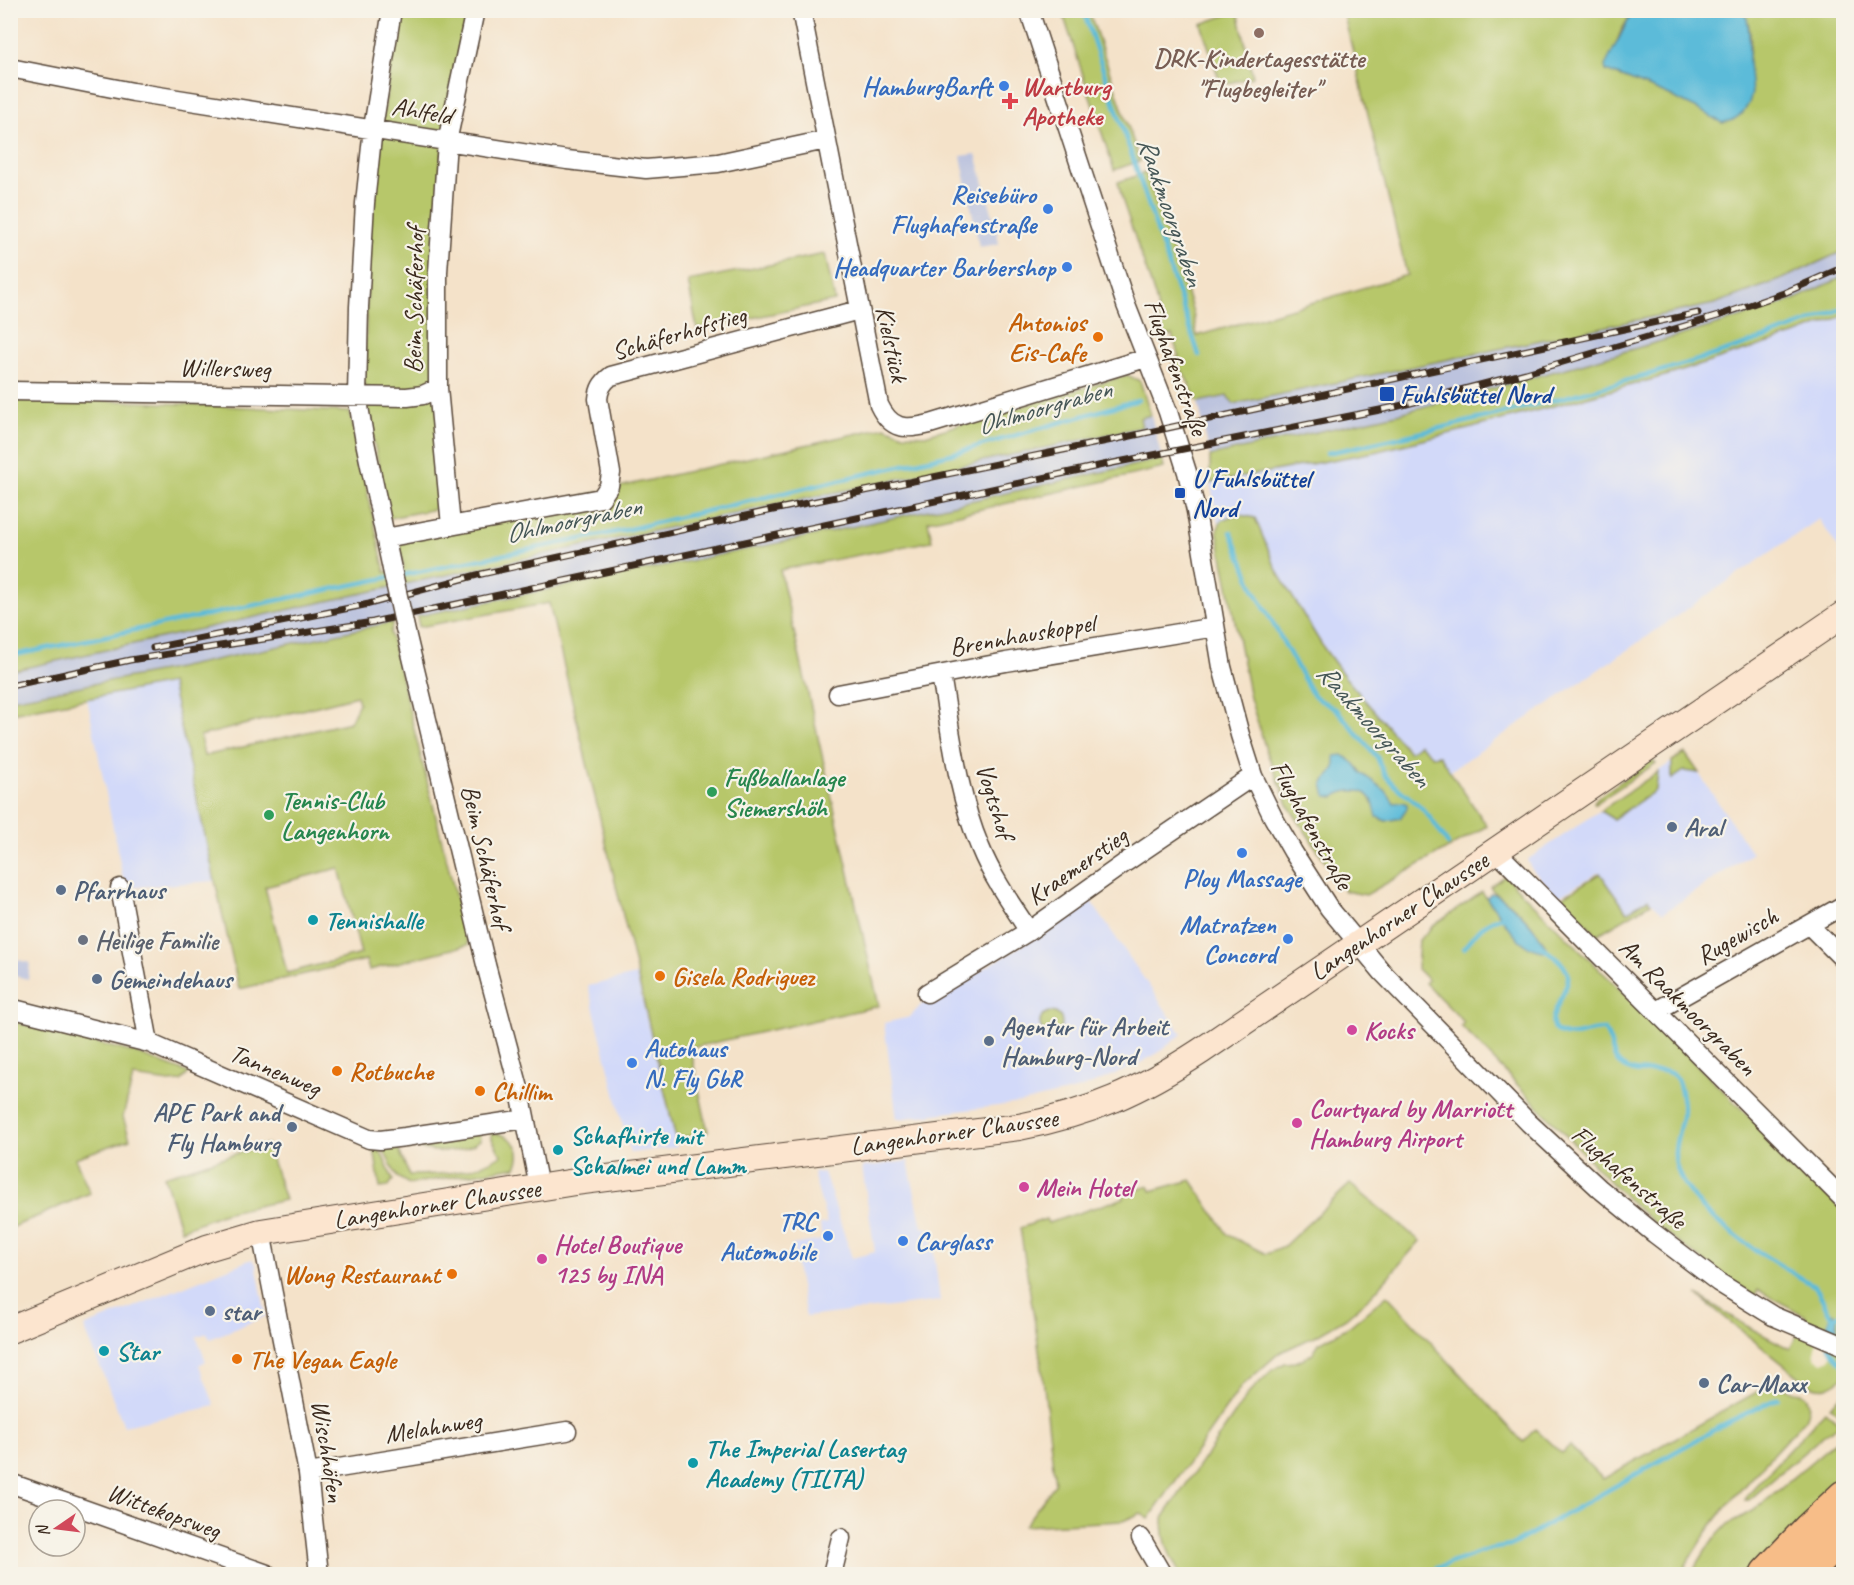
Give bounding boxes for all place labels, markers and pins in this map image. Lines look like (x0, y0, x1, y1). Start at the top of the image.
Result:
marker: DRK-Kindertagesstätte "Flugbegleiter" (1252, 26, 1266, 40)
place label: DRK-Kindertagesstätte "Flugbegleiter" (1154, 42, 1367, 105)
place label: HamburgBarft (862, 70, 995, 103)
place label: Wartburg Apotheke (1022, 70, 1113, 133)
marker: HamburgBarft (997, 79, 1011, 93)
marker: Wartburg Apotheke (1003, 94, 1017, 108)
place label: Reisebüro Flughafenstraße (891, 178, 1038, 241)
marker: Reisebüro Flughafenstraße (1041, 202, 1055, 216)
place label: Headquarter Barbershop (833, 251, 1057, 284)
marker: Headquarter Barbershop (1060, 260, 1074, 274)
place label: Antonios Eis-Cafe (1007, 306, 1089, 369)
marker: Antonios Eis-Cafe (1091, 330, 1105, 344)
place label: Fuhlsbüttel Nord (1400, 378, 1555, 411)
marker: Fuhlsbüttel Nord (1378, 385, 1396, 403)
place label: U Fuhlsbüttel Nord (1192, 462, 1315, 525)
marker: U Fuhlsbüttel Nord (1173, 486, 1187, 500)
place label: Fußballanlage Siemershöh (724, 761, 847, 824)
place label: Tennis-Club Langenhorn (281, 784, 391, 847)
marker: Fußballanlage Siemershöh (705, 785, 719, 799)
marker: Tennis-Club Langenhorn (262, 808, 276, 822)
place label: Aral (1684, 811, 1727, 844)
marker: Aral (1665, 820, 1679, 834)
marker: Ploy Massage (1235, 846, 1249, 860)
place label: Ploy Massage (1183, 862, 1304, 895)
place label: Pfarrhaus (73, 874, 168, 907)
marker: Pfarrhaus (54, 883, 68, 897)
place label: Tennishalle (325, 904, 425, 937)
place label: Matratzen Concord (1179, 908, 1281, 971)
marker: Tennishalle (306, 913, 320, 927)
place label: Heilige Familie (95, 924, 220, 957)
marker: Matratzen Concord (1281, 932, 1295, 946)
marker: Heilige Familie (76, 933, 90, 947)
place label: Gisela Rodriguez (672, 960, 816, 993)
place label: Gemeindehaus (109, 963, 235, 996)
marker: Gisela Rodriguez (653, 969, 667, 983)
marker: Gemeindehaus (90, 972, 104, 986)
place label: Agentur für Arbeit Hamburg-Nord (1001, 1010, 1170, 1073)
place label: Kocks (1364, 1014, 1417, 1047)
marker: Kocks (1345, 1023, 1359, 1037)
place label: Autohaus N. Fly GbR (644, 1032, 744, 1095)
marker: Agentur für Arbeit Hamburg-Nord (982, 1034, 996, 1048)
place label: Rotbuche (349, 1055, 435, 1088)
marker: Autohaus N. Fly GbR (625, 1056, 639, 1070)
marker: Rotbuche (330, 1064, 344, 1078)
place label: Chillim (492, 1075, 553, 1108)
marker: Chillim (473, 1084, 487, 1098)
place label: Courtyard by Marriott Hamburg Airport (1309, 1092, 1515, 1155)
place label: APE Park and Fly Hamburg (153, 1096, 285, 1159)
marker: Courtyard by Marriott Hamburg Airport (1290, 1116, 1304, 1130)
place label: Schafhirte mit Schalmei und Lamm (570, 1119, 748, 1182)
marker: APE Park and Fly Hamburg (285, 1120, 299, 1134)
marker: Schafhirte mit Schalmei und Lamm (551, 1143, 565, 1157)
place label: Mein Hotel (1036, 1171, 1139, 1204)
marker: Mein Hotel (1017, 1180, 1031, 1194)
place label: TRC Automobile (720, 1205, 819, 1268)
place label: Carglass (915, 1225, 994, 1258)
place label: Hotel Boutique 125 by INA (554, 1228, 683, 1291)
marker: TRC Automobile (821, 1229, 835, 1243)
marker: Carglass (896, 1234, 910, 1248)
marker: Hotel Boutique 125 by INA (535, 1252, 549, 1266)
place label: Wong Restaurant (284, 1258, 442, 1291)
marker: Wong Restaurant (445, 1267, 459, 1281)
place label: star (222, 1295, 263, 1328)
marker: star (203, 1304, 217, 1318)
place label: Star (116, 1335, 162, 1368)
place label: The Vegan Eagle (249, 1343, 399, 1376)
marker: Star (97, 1344, 111, 1358)
marker: The Vegan Eagle (230, 1352, 244, 1366)
place label: Car-Maxx (1716, 1367, 1808, 1400)
marker: Car-Maxx (1697, 1376, 1711, 1390)
place label: The Imperial Lasertag Academy (TILTA) (705, 1432, 908, 1495)
marker: The Imperial Lasertag Academy (TILTA) (686, 1456, 700, 1470)

